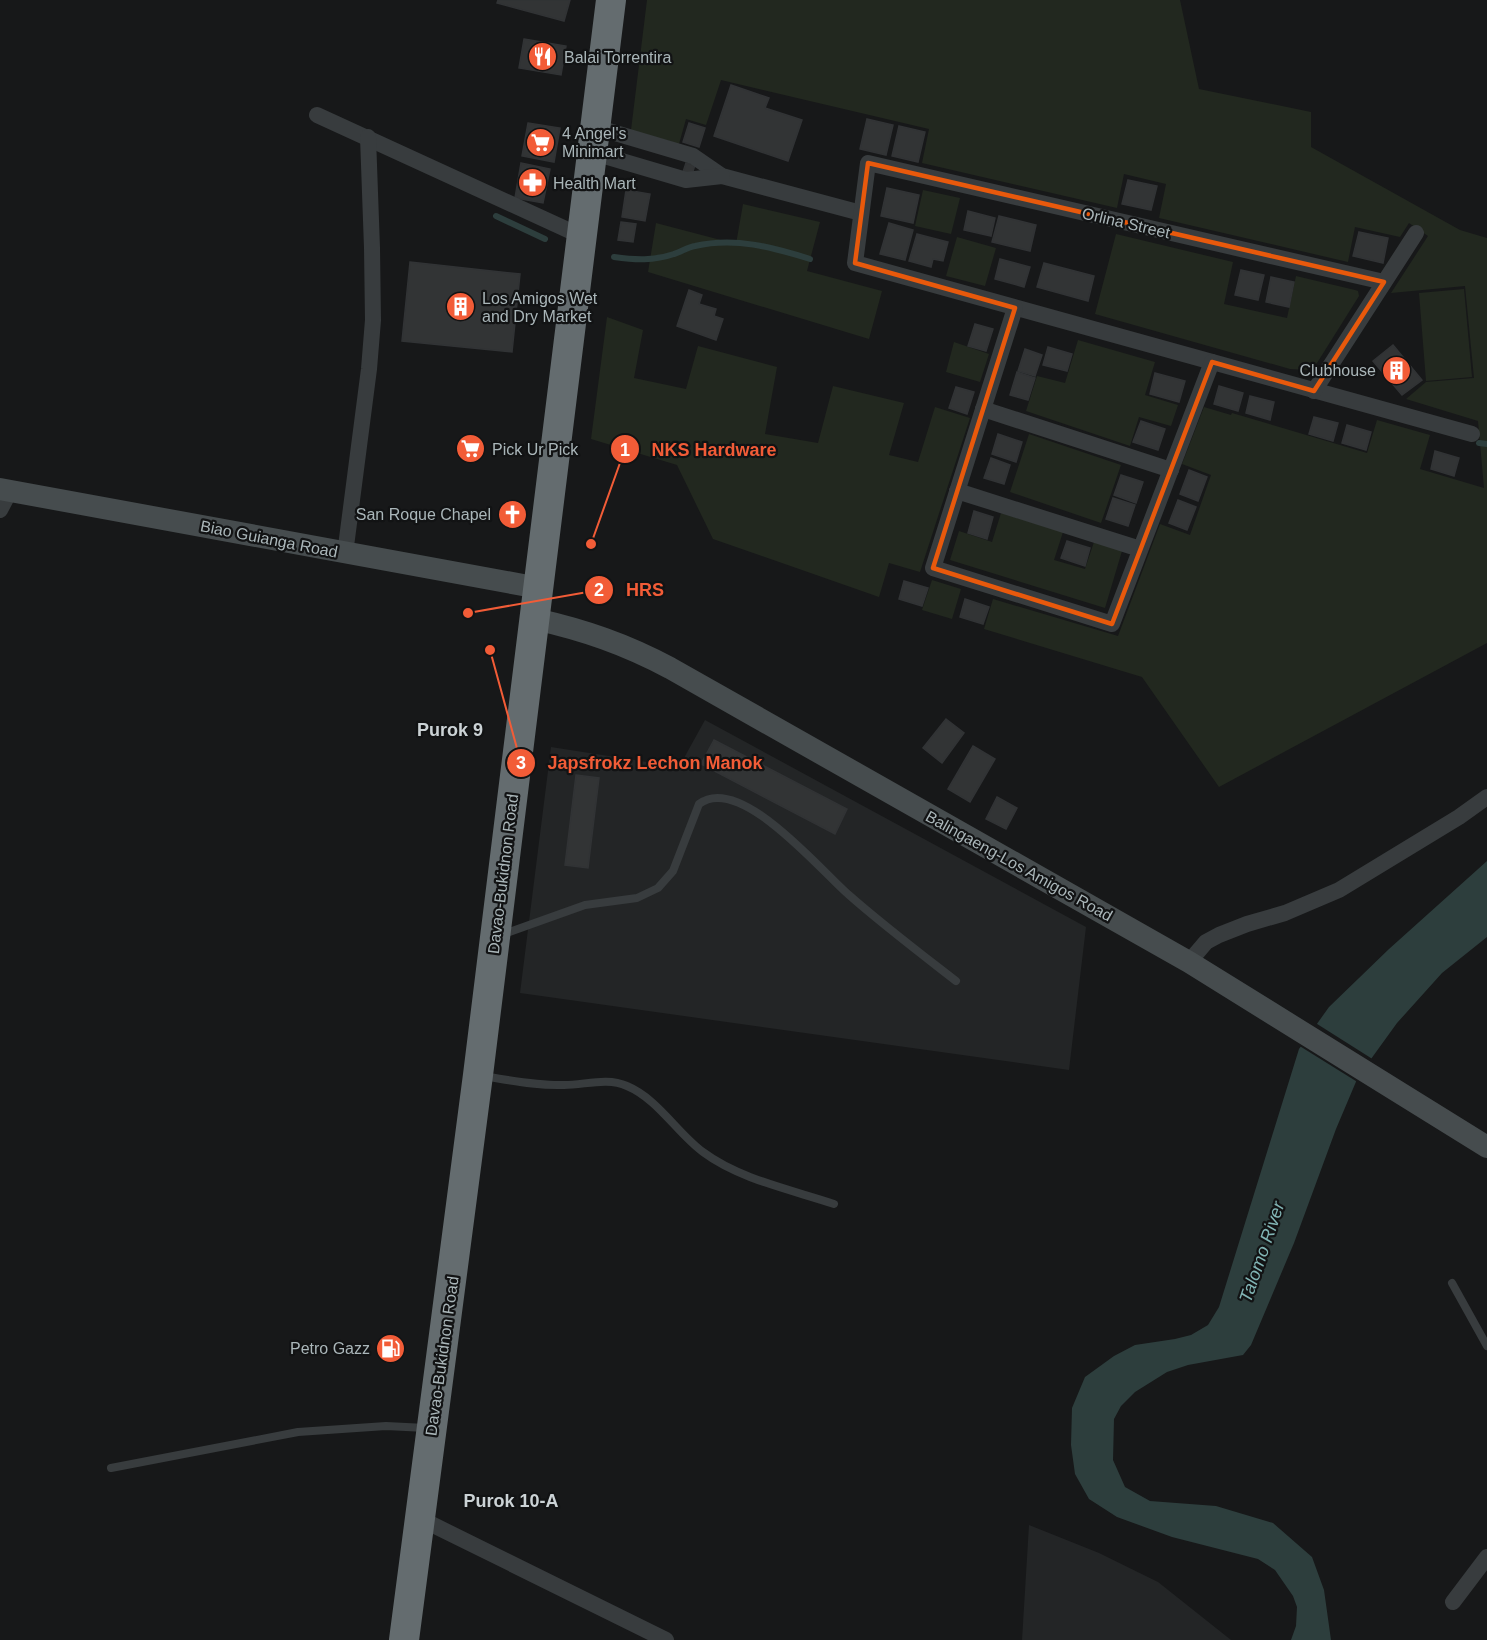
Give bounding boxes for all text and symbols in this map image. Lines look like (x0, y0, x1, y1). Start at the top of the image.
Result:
restaurant icon: Balai Torrentira (527, 41, 559, 73)
place label: Balai Torrentira (564, 49, 671, 66)
place label: 4 Angel's Minimart (562, 125, 626, 160)
supermarket icon: 4 Angel's Minimart (525, 126, 557, 158)
pharmacy icon: Health Mart (516, 167, 548, 199)
place label: Health Mart (553, 175, 636, 192)
street label: Orlina Street (1080, 205, 1172, 242)
place label: Los Amigos Wet and Dry Market (482, 290, 598, 325)
building icon: Los Amigos Wet and Dry Market (445, 291, 477, 323)
building icon: Clubhouse (1381, 354, 1413, 386)
place label: Clubhouse (1300, 362, 1376, 379)
callout: NKS Hardware (610, 431, 789, 467)
supermarket icon: Pick Ur Pick (455, 433, 487, 465)
text: 1 (620, 440, 630, 460)
text: NKS Hardware (651, 440, 777, 460)
place label: Pick Ur Pick (492, 441, 579, 458)
church icon: San Roque Chapel (496, 498, 528, 530)
place label: San Roque Chapel (356, 506, 491, 523)
street label: Biao Guianga Road (199, 517, 339, 561)
callout: HRS (584, 572, 676, 608)
text: 2 (594, 580, 604, 600)
text: HRS (626, 580, 664, 600)
district label: Purok 9 (417, 720, 483, 740)
callout: Japsfrokz Lechon Manok (506, 745, 775, 781)
text: 3 (516, 753, 526, 773)
text: Japsfrokz Lechon Manok (547, 753, 764, 773)
street label: Davao-Bukidnon Road (485, 793, 521, 955)
street label: Balingaeng-Los Amigos Road (923, 807, 1115, 925)
water label: Talomo River (1235, 1198, 1289, 1305)
street label: Davao-Bukidnon Road (422, 1275, 462, 1437)
fuel station icon: Petro Gazz (375, 1332, 407, 1364)
place label: Petro Gazz (290, 1340, 370, 1357)
district label: Purok 10-A (463, 1491, 559, 1511)

